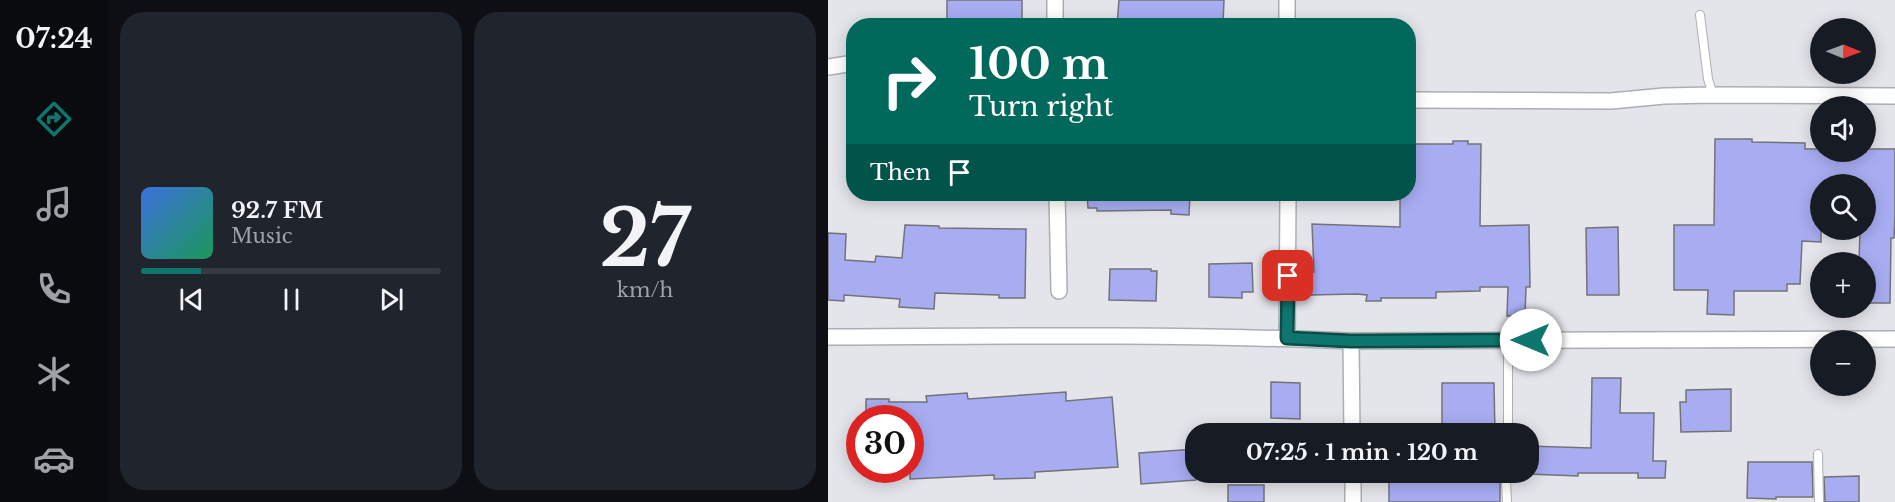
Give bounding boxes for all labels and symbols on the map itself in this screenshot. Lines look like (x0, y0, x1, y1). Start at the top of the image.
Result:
north arrow (1810, 18, 1876, 84)
pin (1262, 250, 1313, 301)
position arrow (1499, 308, 1563, 372)
speed limit sign: 30 (846, 405, 924, 483)

